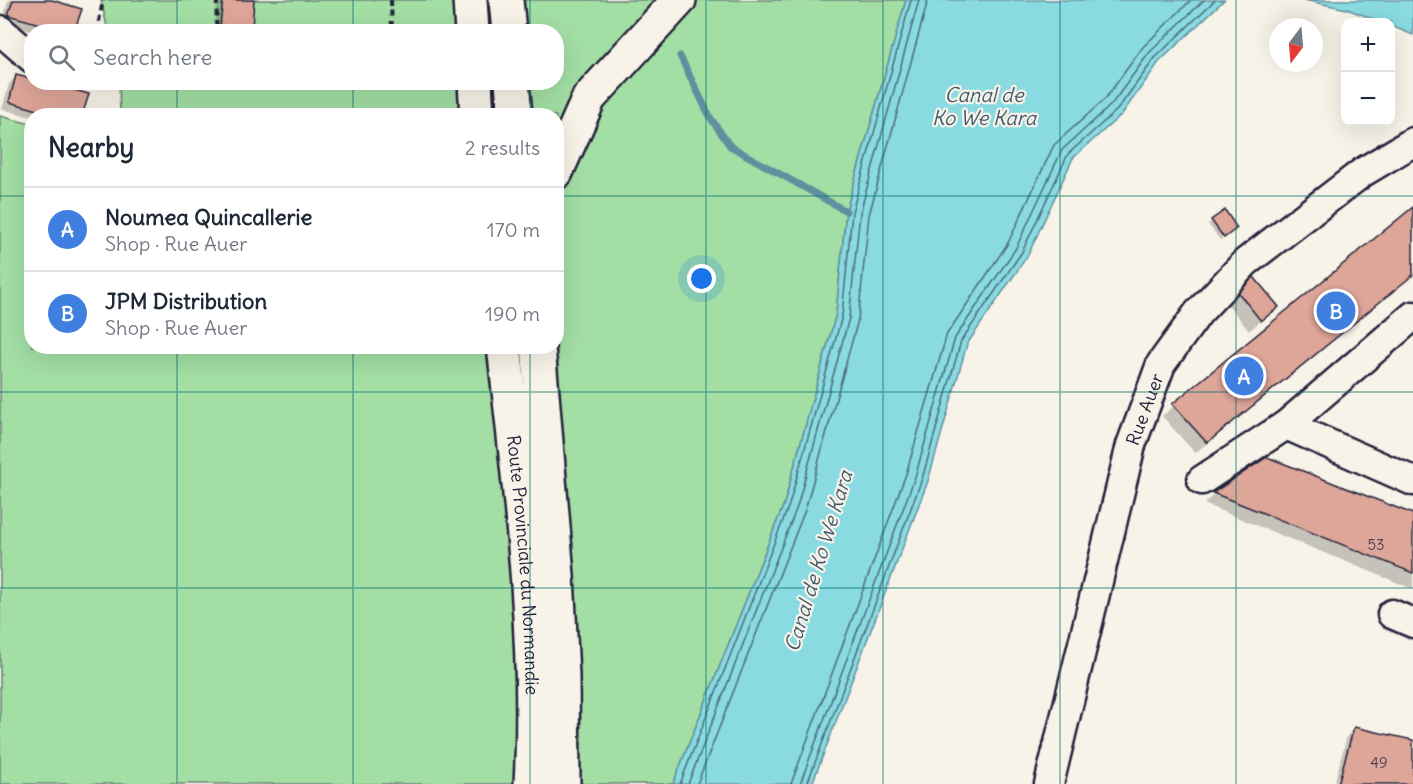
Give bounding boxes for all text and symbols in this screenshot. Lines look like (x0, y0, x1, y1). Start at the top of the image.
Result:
north arrow (1269, 18, 1323, 72)
map controls (1341, 18, 1395, 126)
button: + (1341, 18, 1395, 72)
search box (24, 24, 564, 90)
icon: search (45, 41, 78, 74)
text: Search here (93, 43, 212, 71)
button: − (1341, 72, 1395, 126)
water label: Canal de Ko We Kara (932, 82, 1038, 130)
text: Nearby (48, 131, 134, 164)
text: 2 results (465, 135, 540, 160)
text: Noumea Quincallerie (105, 203, 312, 231)
text: A (61, 217, 74, 242)
text: 170 m (487, 217, 540, 242)
text: Shop · Rue Auer (105, 231, 247, 256)
your location (687, 264, 716, 293)
text: JPM Distribution (105, 287, 267, 315)
pin: B (1316, 288, 1356, 334)
text: B (61, 301, 74, 326)
text: 190 m (485, 301, 540, 326)
text: Shop · Rue Auer (105, 315, 247, 340)
pin: A (1224, 354, 1264, 398)
street label: Rue Auer (1120, 369, 1168, 448)
street label: Route Provinciale du Normandie (503, 434, 544, 695)
water label: Canal de Ko We Kara (779, 466, 858, 655)
house number: 53 (1367, 535, 1385, 554)
house number: 49 (1370, 753, 1388, 772)

